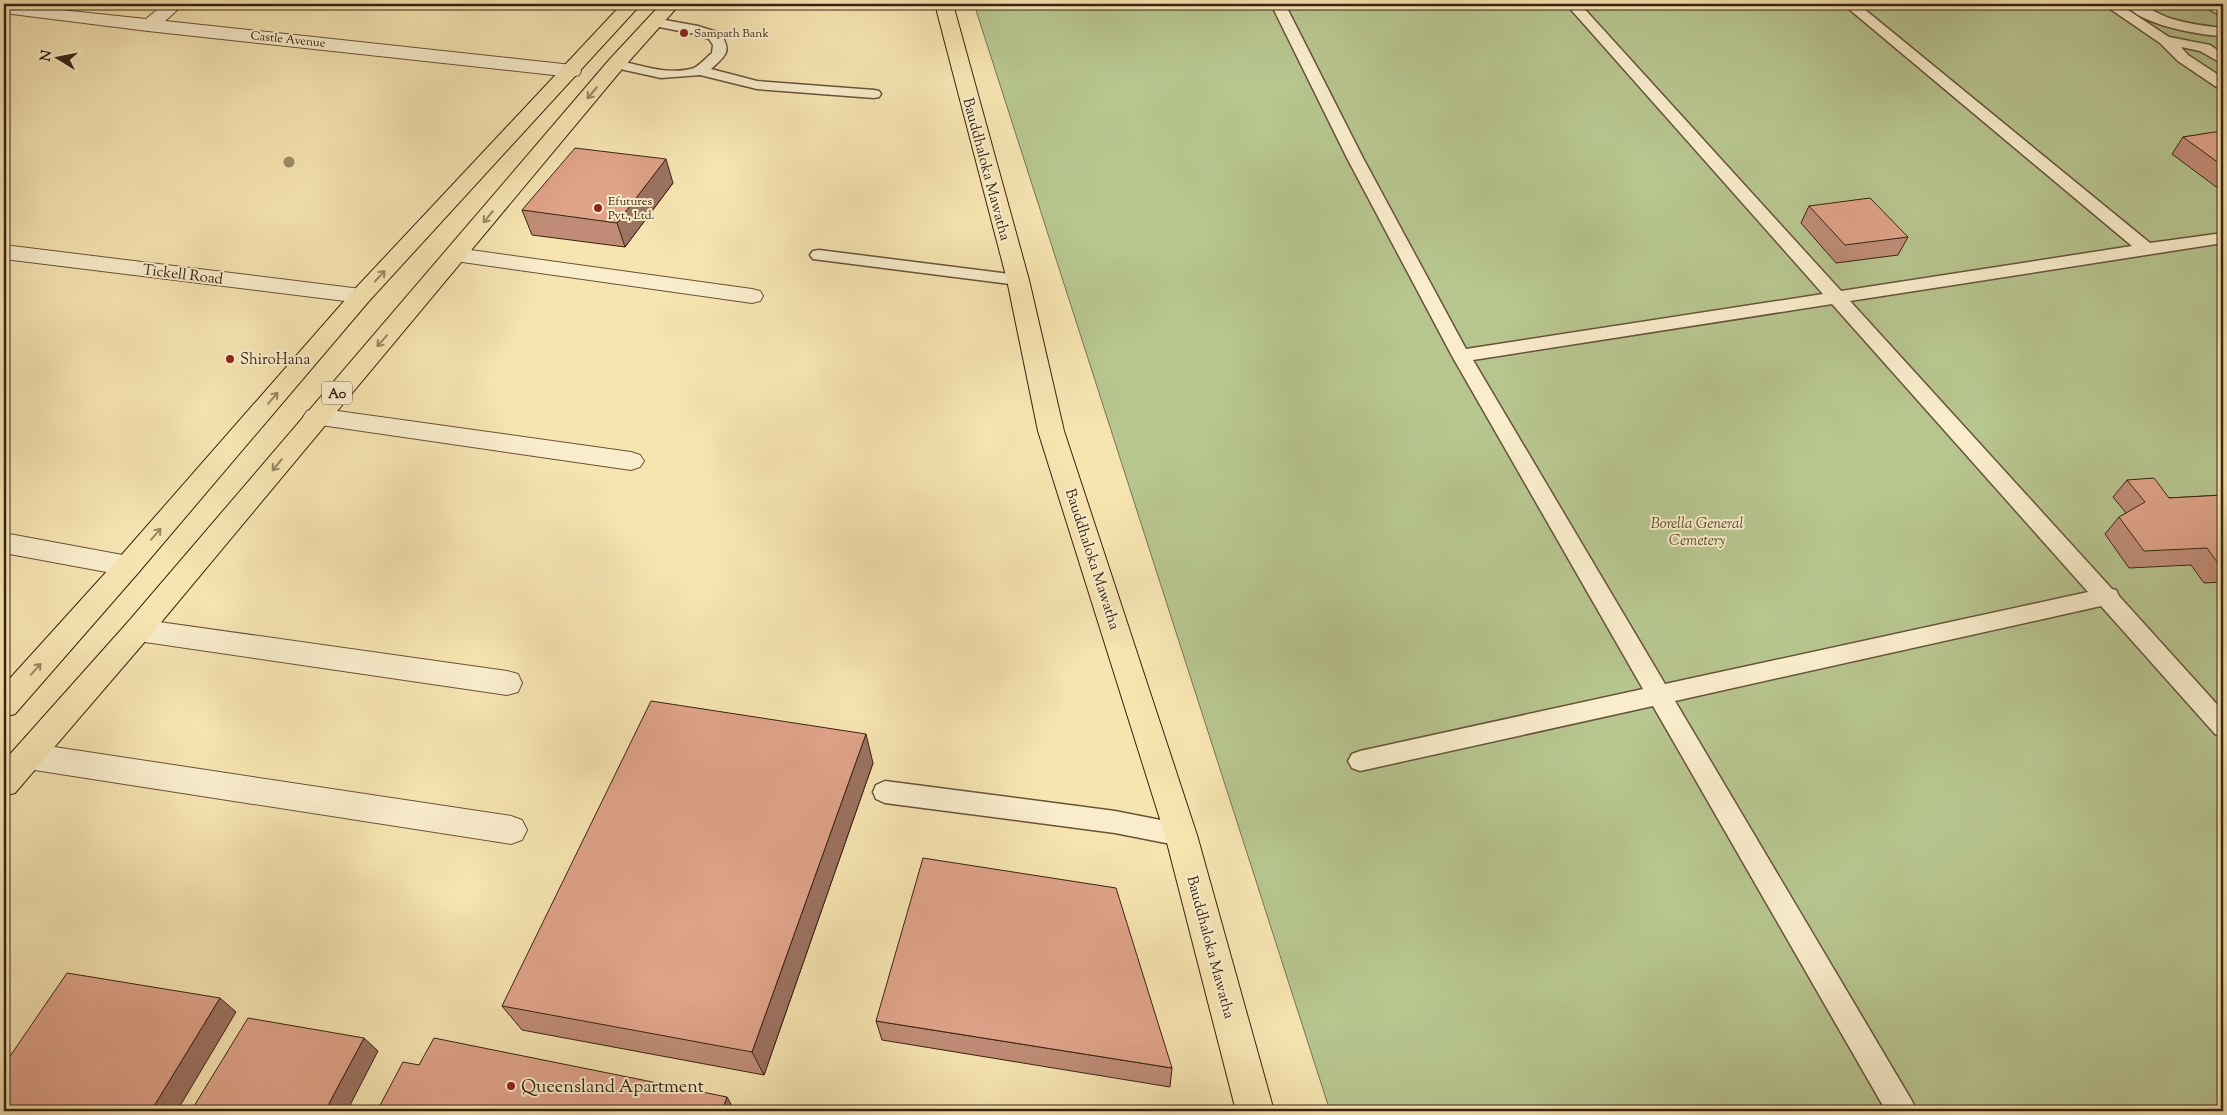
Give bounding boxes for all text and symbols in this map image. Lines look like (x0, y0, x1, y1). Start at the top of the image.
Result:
place label: Sampath Bank (694, 25, 769, 43)
street label: Castle Avenue (249, 27, 327, 53)
marker: Sampath Bank (678, 27, 690, 39)
north arrow (32, 32, 82, 82)
text: N (36, 49, 58, 63)
one-way arrow (587, 86, 598, 99)
street label: Bauddhaloka Mawatha (956, 96, 1015, 243)
place label: Efutures Pvt., Ltd. (608, 193, 655, 225)
marker: Efutures Pvt., Ltd. (592, 202, 604, 214)
one-way arrow (482, 211, 493, 224)
street label: Tickell Road (141, 260, 225, 291)
one-way arrow (374, 270, 386, 283)
one-way arrow (377, 334, 388, 347)
place label: ShiroHana (240, 350, 310, 371)
marker: ShiroHana (224, 353, 236, 365)
road number: A0 (322, 382, 352, 404)
one-way arrow (268, 392, 279, 405)
one-way arrow (271, 458, 282, 471)
street label: Bauddhaloka Mawatha (1059, 486, 1124, 633)
park label: Borella General Cemetery (1651, 514, 1743, 552)
one-way arrow (150, 528, 161, 541)
one-way arrow (30, 662, 42, 675)
street label: Bauddhaloka Mawatha (1180, 874, 1239, 1021)
place label: Queensland Apartment (521, 1075, 704, 1101)
marker: Queensland Apartment (505, 1080, 517, 1092)

